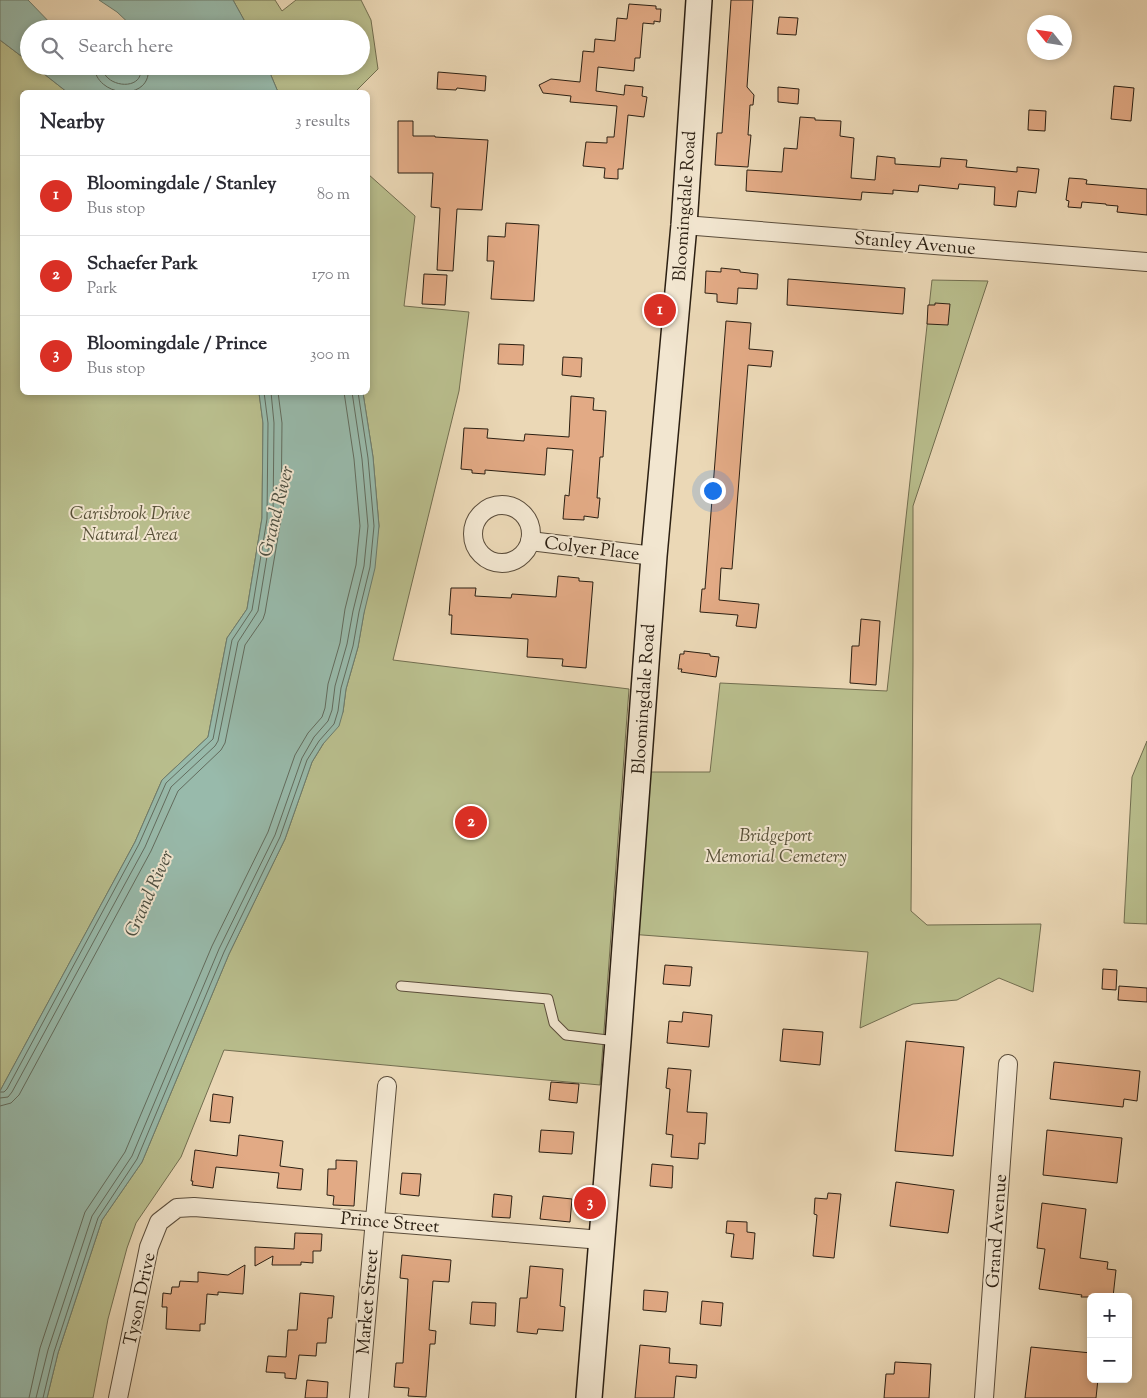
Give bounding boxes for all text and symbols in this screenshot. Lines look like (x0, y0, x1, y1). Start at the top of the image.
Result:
north arrow (1027, 15, 1072, 60)
search box (20, 20, 370, 75)
icon: search (38, 34, 66, 62)
text: Search here (78, 34, 173, 61)
text: Nearby (40, 108, 105, 138)
text: 3 results (295, 111, 350, 134)
street label: Bloomingdale Road (668, 130, 704, 282)
text: Bloomingdale / Stanley (87, 171, 277, 198)
text: 1 (53, 184, 59, 207)
text: 80 m (317, 184, 350, 207)
text: Bus stop (87, 198, 145, 221)
street label: Stanley Avenue (853, 227, 977, 263)
text: Schaefer Park (87, 251, 198, 278)
text: 2 (52, 264, 60, 287)
text: 170 m (312, 264, 350, 287)
text: Park (87, 278, 118, 301)
pin: 1 (644, 291, 676, 329)
text: Bloomingdale / Prince (87, 331, 267, 358)
text: 3 (53, 344, 59, 367)
text: 300 m (310, 344, 350, 367)
text: Bus stop (87, 358, 145, 381)
water label: Grand River (253, 463, 302, 560)
your location (700, 478, 726, 504)
park label: Carisbrook Drive Natural Area (70, 502, 190, 549)
street label: Colyer Place (543, 531, 641, 569)
street label: Bloomingdale Road (627, 623, 663, 775)
pin: 2 (455, 803, 487, 841)
park label: Bridgeport Memorial Cemetery (705, 824, 847, 871)
water label: Grand River (119, 846, 182, 942)
street label: Grand Avenue (981, 1173, 1015, 1289)
pin: 3 (574, 1184, 606, 1222)
street label: Prince Street (339, 1207, 440, 1241)
street label: Market Street (351, 1248, 387, 1356)
street label: Tyson Drive (118, 1250, 164, 1348)
map controls (1087, 1293, 1132, 1383)
button: + (1087, 1293, 1132, 1338)
button: − (1087, 1338, 1132, 1383)

